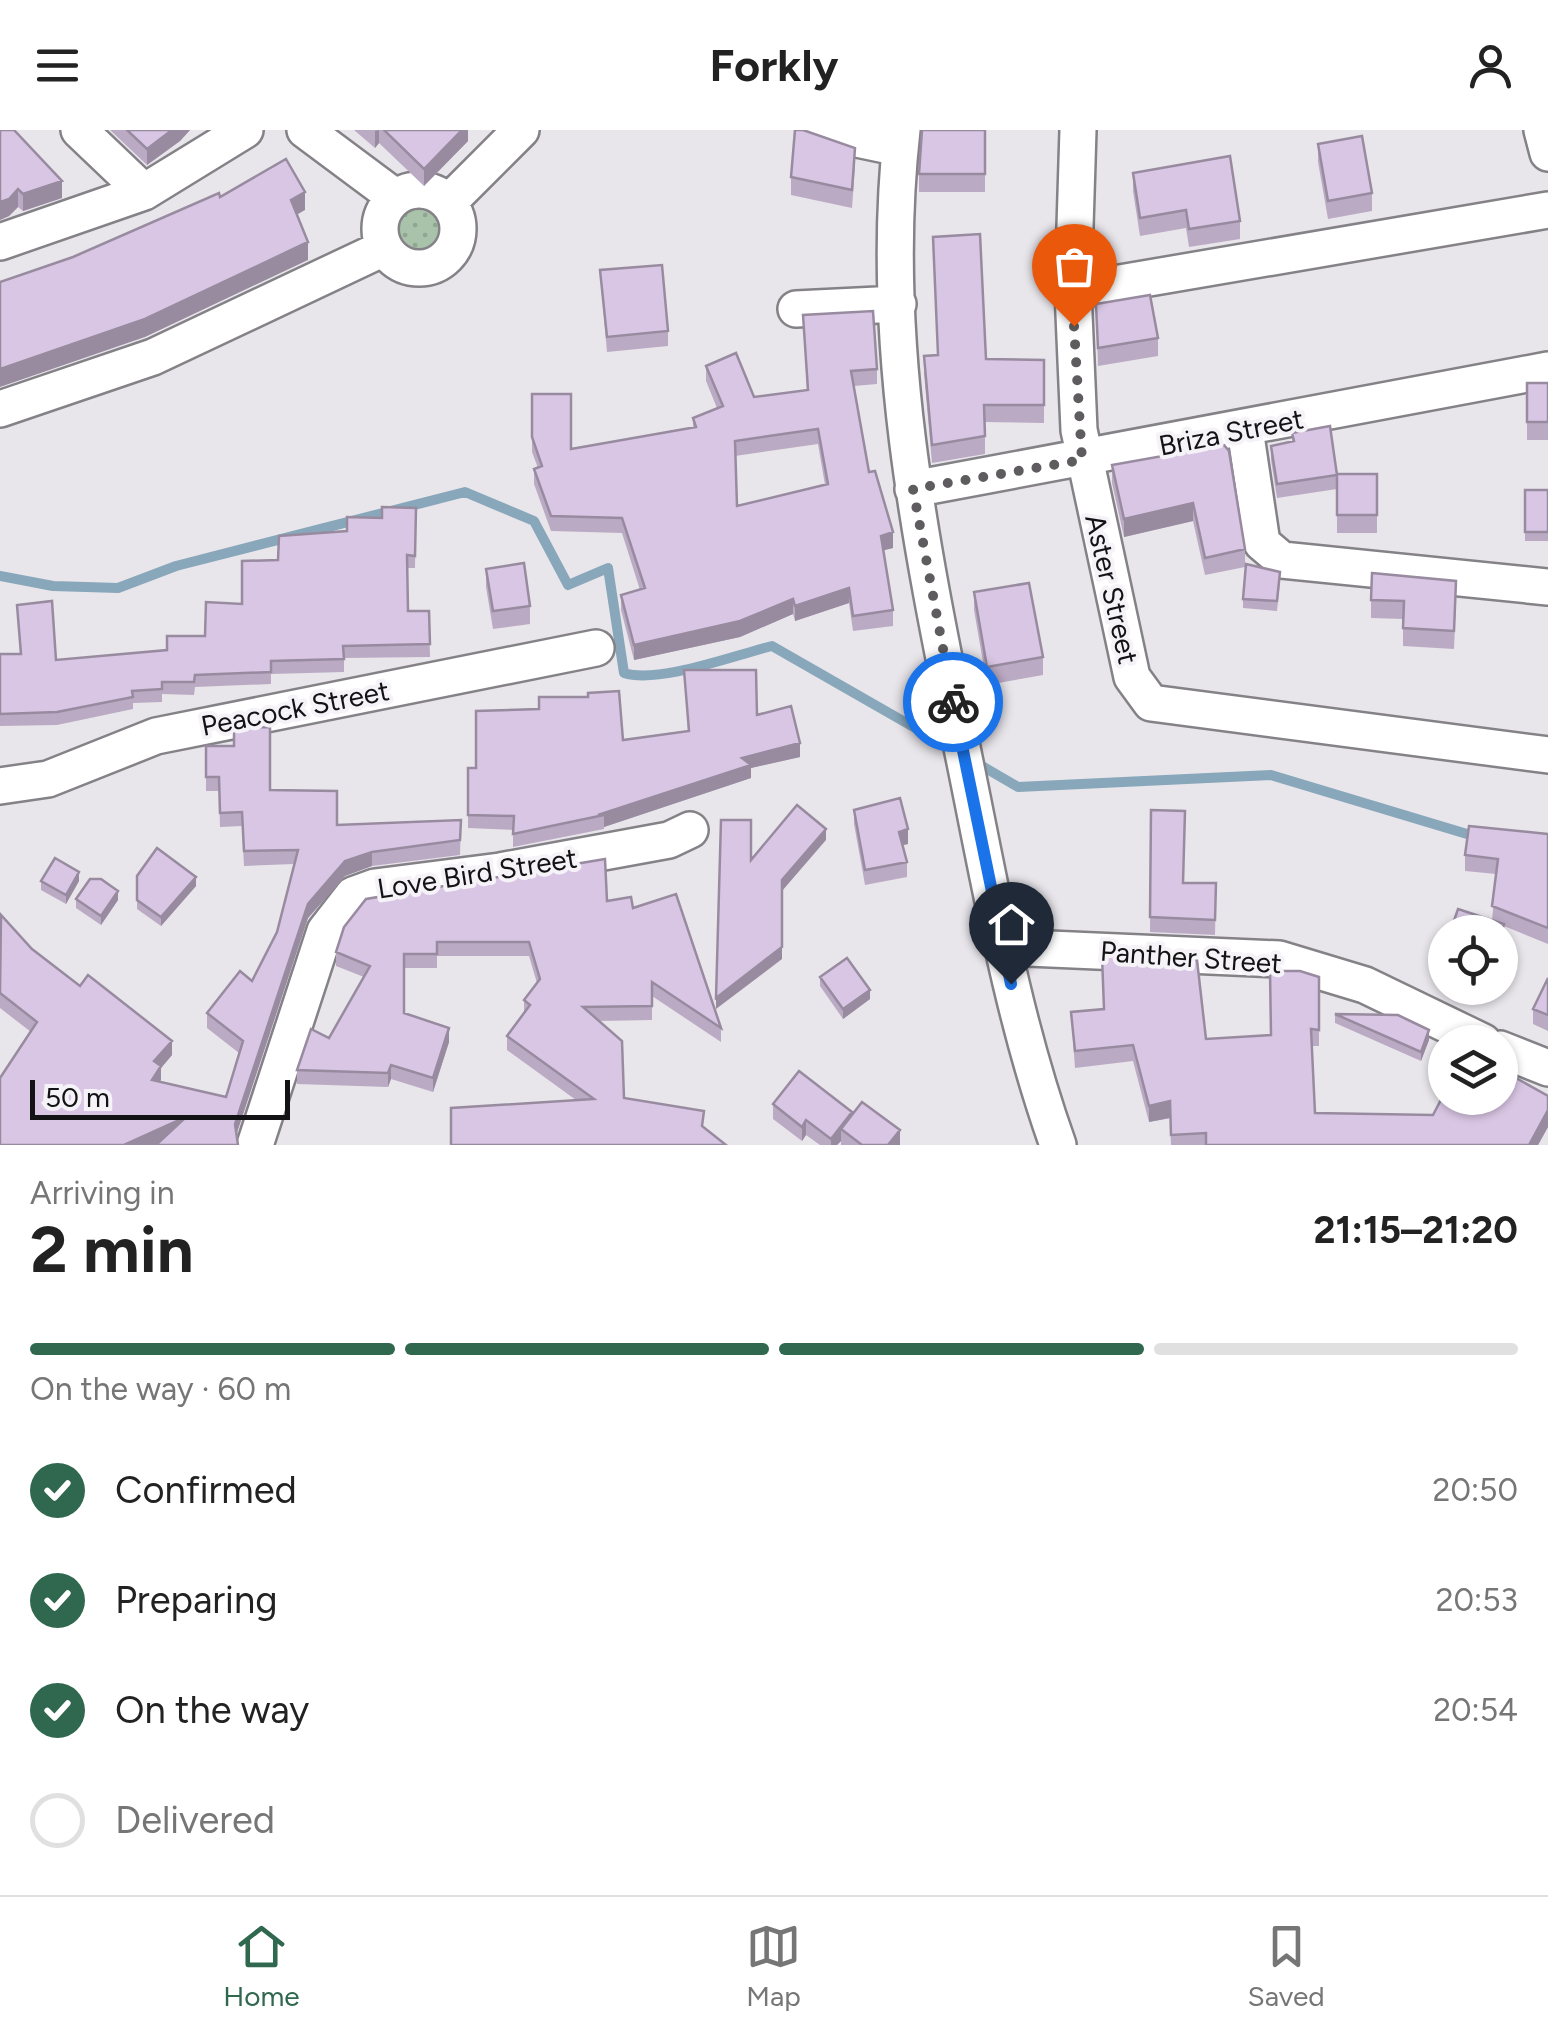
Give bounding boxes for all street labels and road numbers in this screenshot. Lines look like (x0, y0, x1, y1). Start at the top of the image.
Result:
street label: Briza Street (1156, 401, 1306, 463)
street label: Aster Street (1078, 511, 1146, 667)
street label: Peacock Street (198, 673, 392, 743)
street label: Love Bird Street (375, 840, 579, 906)
street label: Panther Street (1099, 934, 1283, 980)

